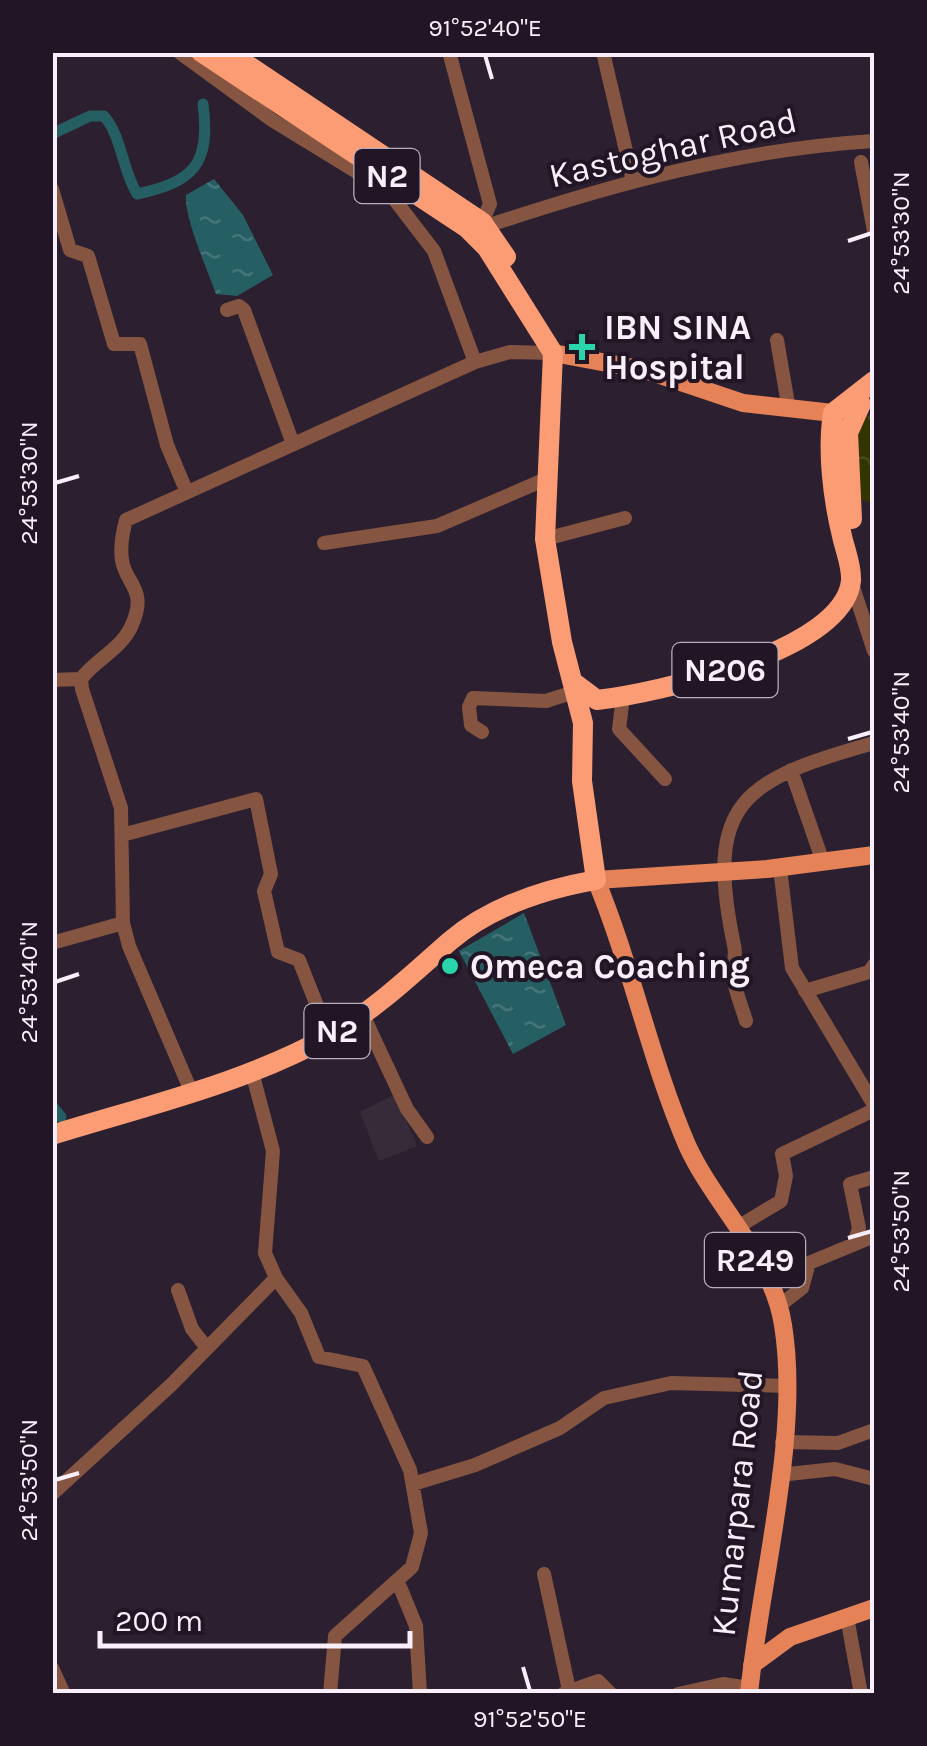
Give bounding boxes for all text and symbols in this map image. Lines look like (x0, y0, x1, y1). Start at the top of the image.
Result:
text: 91°52'40"E (428, 13, 542, 42)
street label: Kastoghar Road (545, 100, 801, 196)
road number: N2 (354, 149, 420, 203)
text: 24°53'30"N (886, 171, 915, 295)
place label: IBN SINA Hospital (604, 307, 751, 388)
marker: IBN SINA Hospital (569, 334, 595, 360)
text: 24°53'30"N (14, 421, 43, 545)
road number: N206 (672, 643, 778, 697)
text: 24°53'40"N (886, 671, 915, 793)
text: 24°53'40"N (14, 921, 43, 1043)
place label: Omeca Coaching (470, 946, 750, 988)
marker: Omeca Coaching (439, 955, 461, 977)
road number: N2 (304, 1004, 370, 1058)
text: 24°53'50"N (886, 1170, 915, 1292)
road number: R249 (705, 1233, 805, 1287)
street label: Kumarpara Road (703, 1368, 771, 1638)
text: 24°53'50"N (14, 1419, 43, 1541)
scale bar (100, 1586, 410, 1648)
text: 200 m (115, 1603, 203, 1639)
text: 91°52'50"E (473, 1704, 587, 1733)

